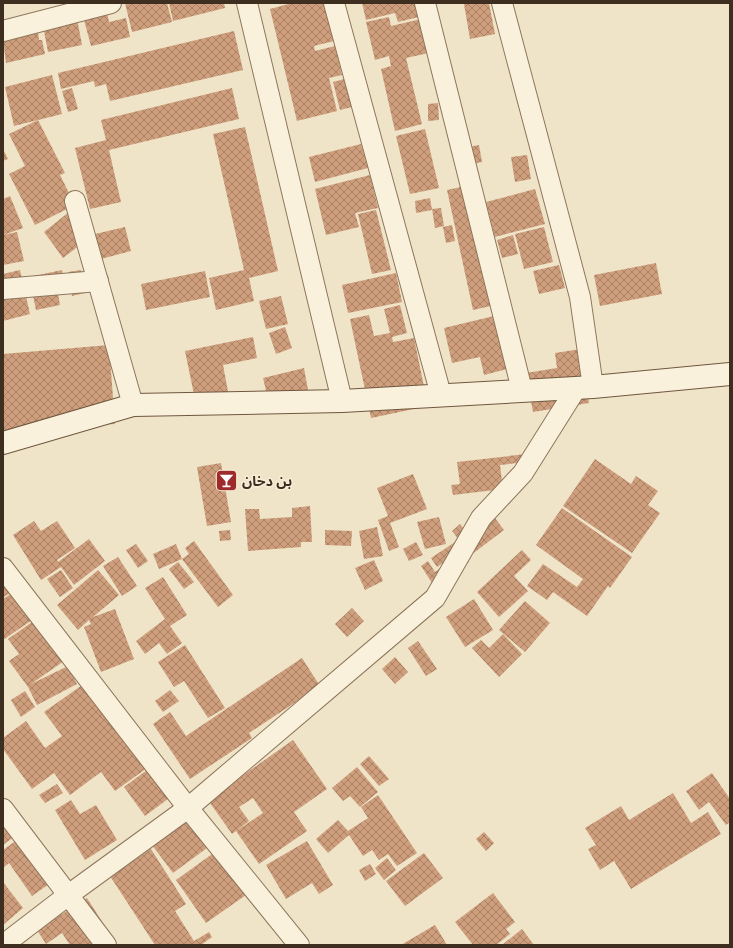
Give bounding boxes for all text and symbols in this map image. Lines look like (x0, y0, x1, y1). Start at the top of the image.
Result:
bar icon: بن دخان (213, 468, 239, 494)
place label: بن دخان (242, 474, 292, 489)

